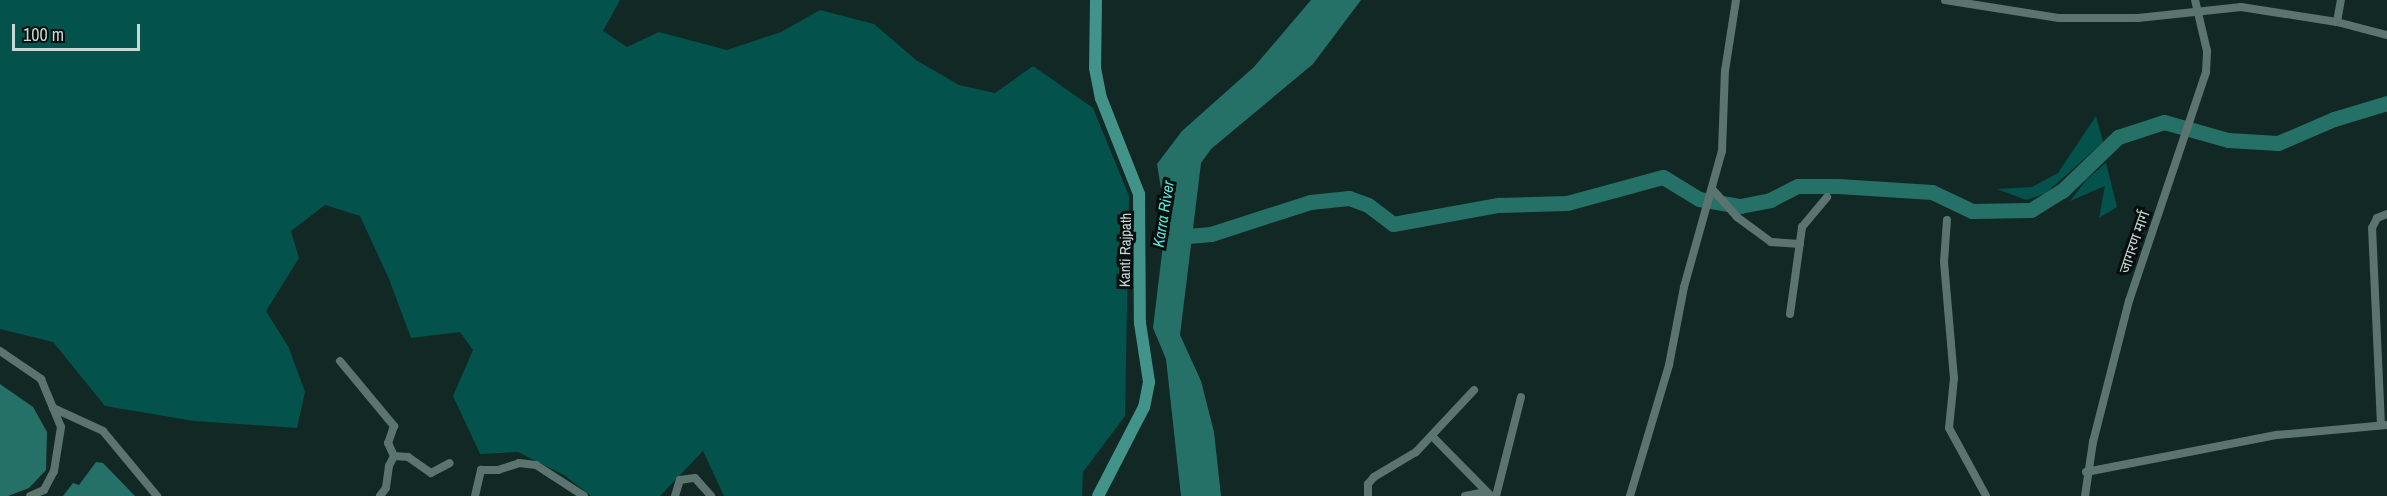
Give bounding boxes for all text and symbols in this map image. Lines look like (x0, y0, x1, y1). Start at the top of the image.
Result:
scale bar (15, 12, 142, 50)
text: 100 m (23, 22, 64, 47)
water label: Karra River (1148, 179, 1178, 249)
street label: जागरण मार्ग (2115, 208, 2153, 276)
street label: Kanti Rajpath (1115, 213, 1135, 287)

